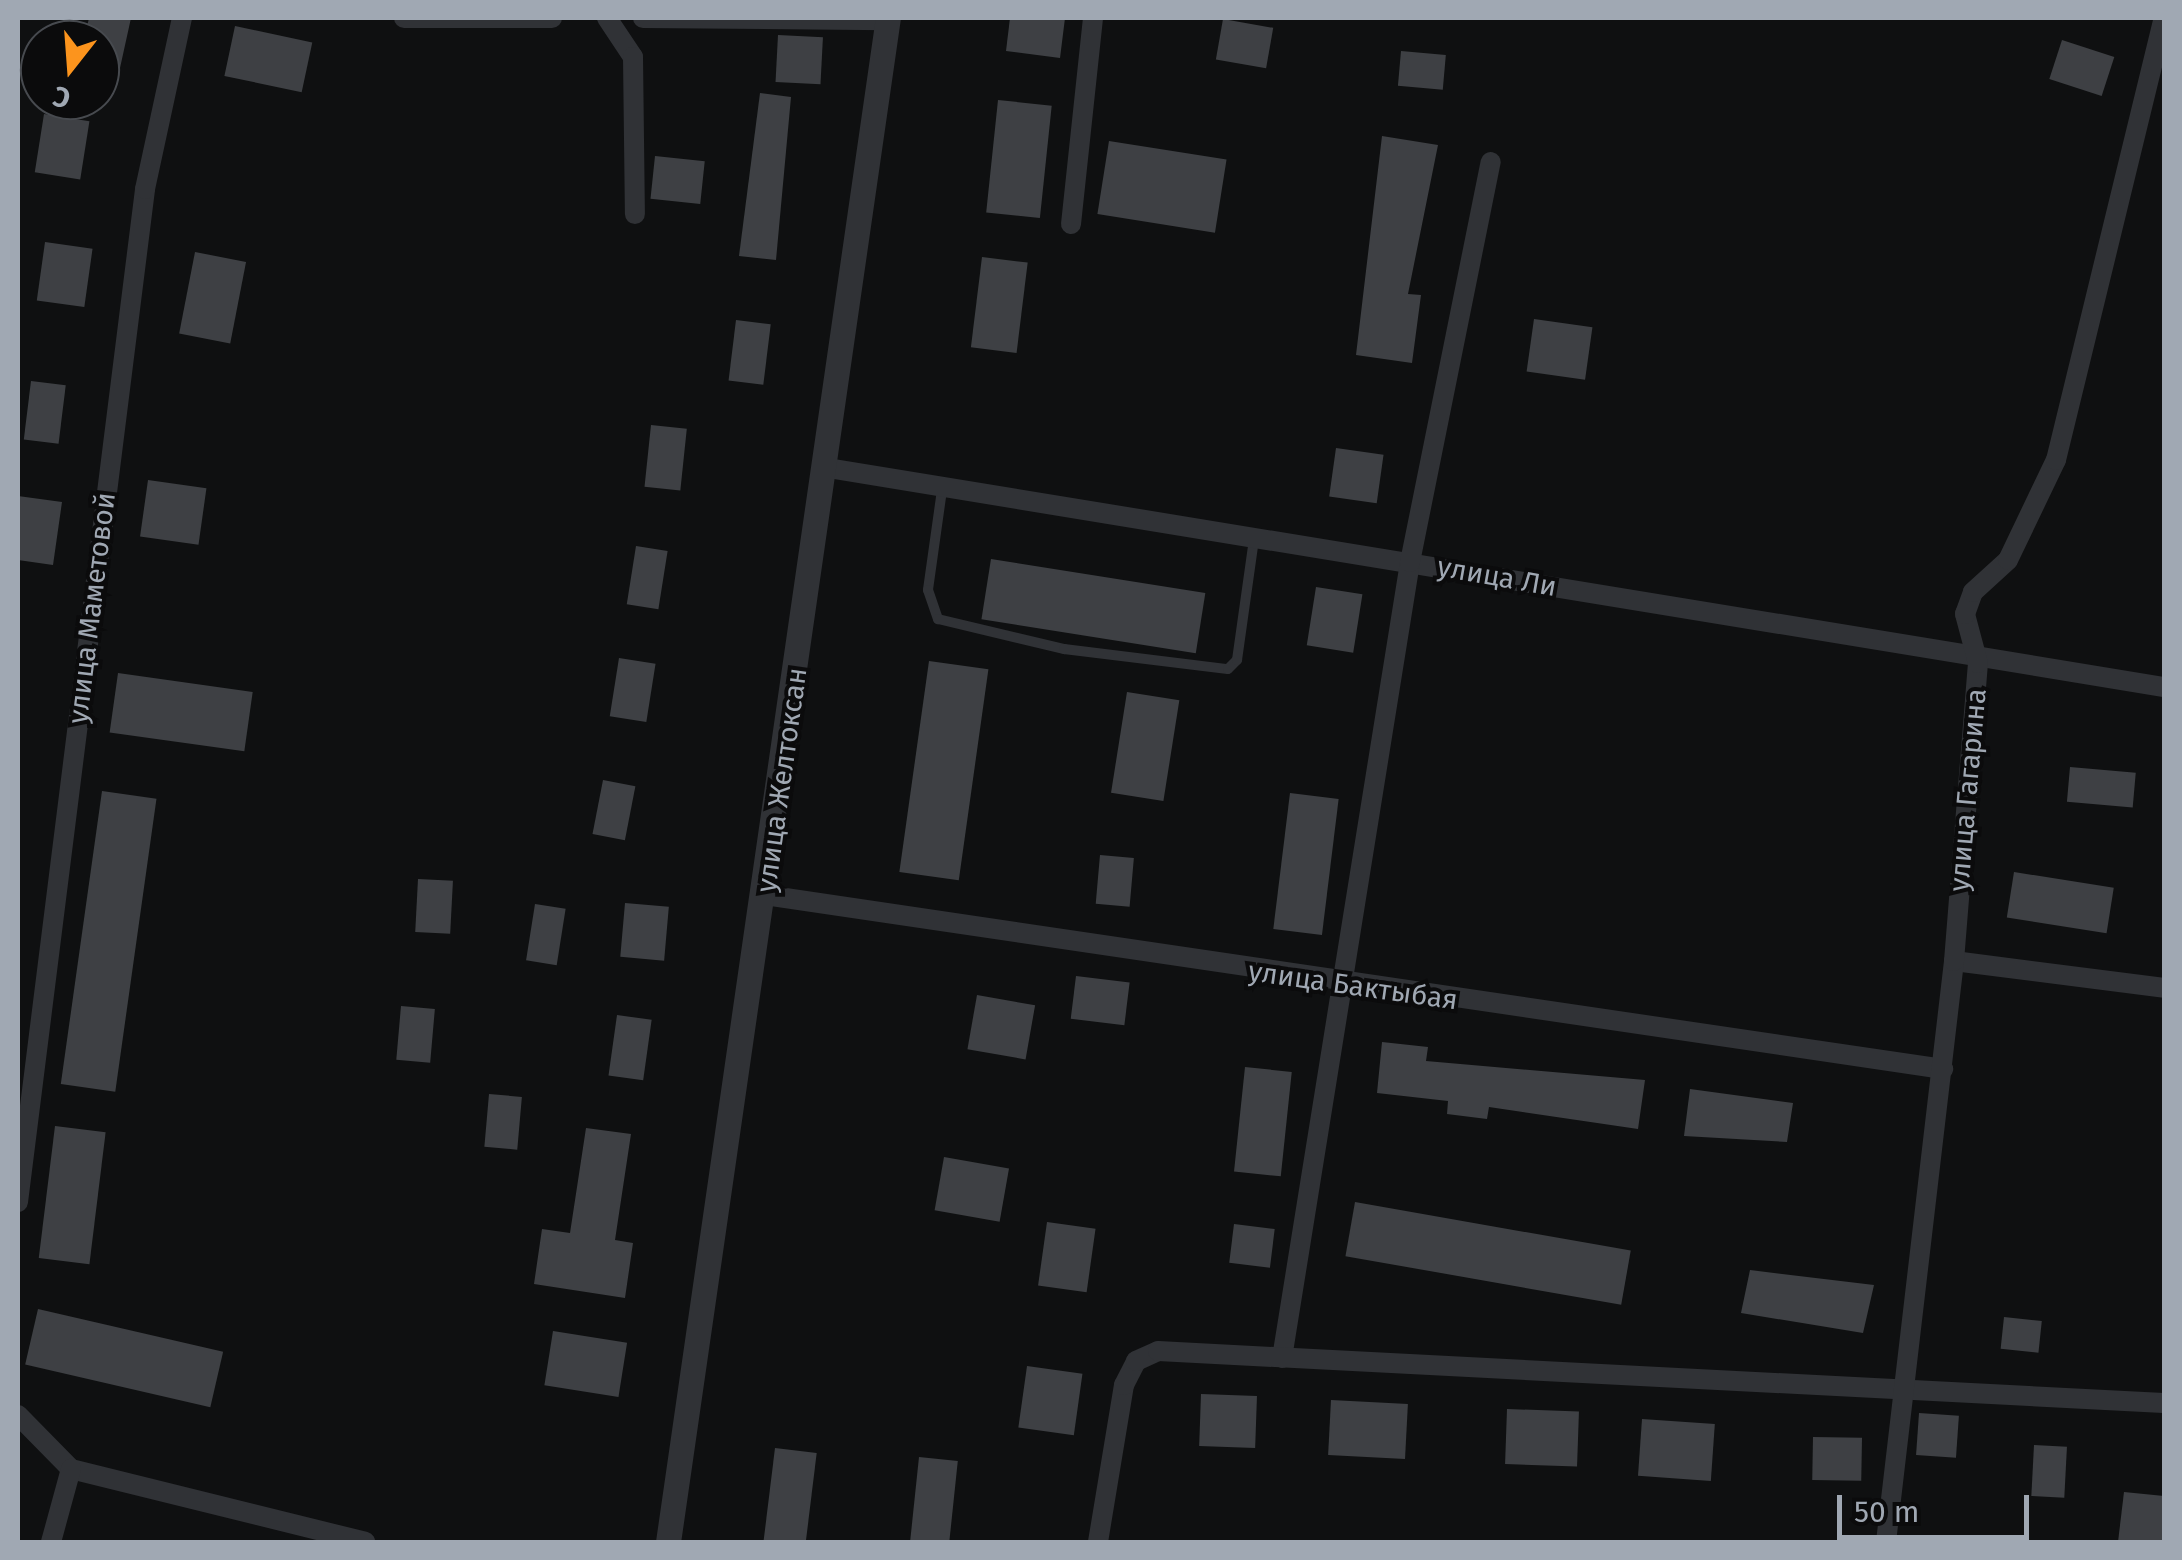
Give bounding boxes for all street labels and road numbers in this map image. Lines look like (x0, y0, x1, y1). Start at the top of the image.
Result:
street label: улица Маметовой (61, 490, 123, 726)
street label: улица Ли (1435, 550, 1559, 604)
street label: улица Желтоксан (750, 665, 814, 895)
street label: улица Гагарина (1942, 687, 1994, 893)
street label: улица Бактыбая (1246, 955, 1460, 1017)

